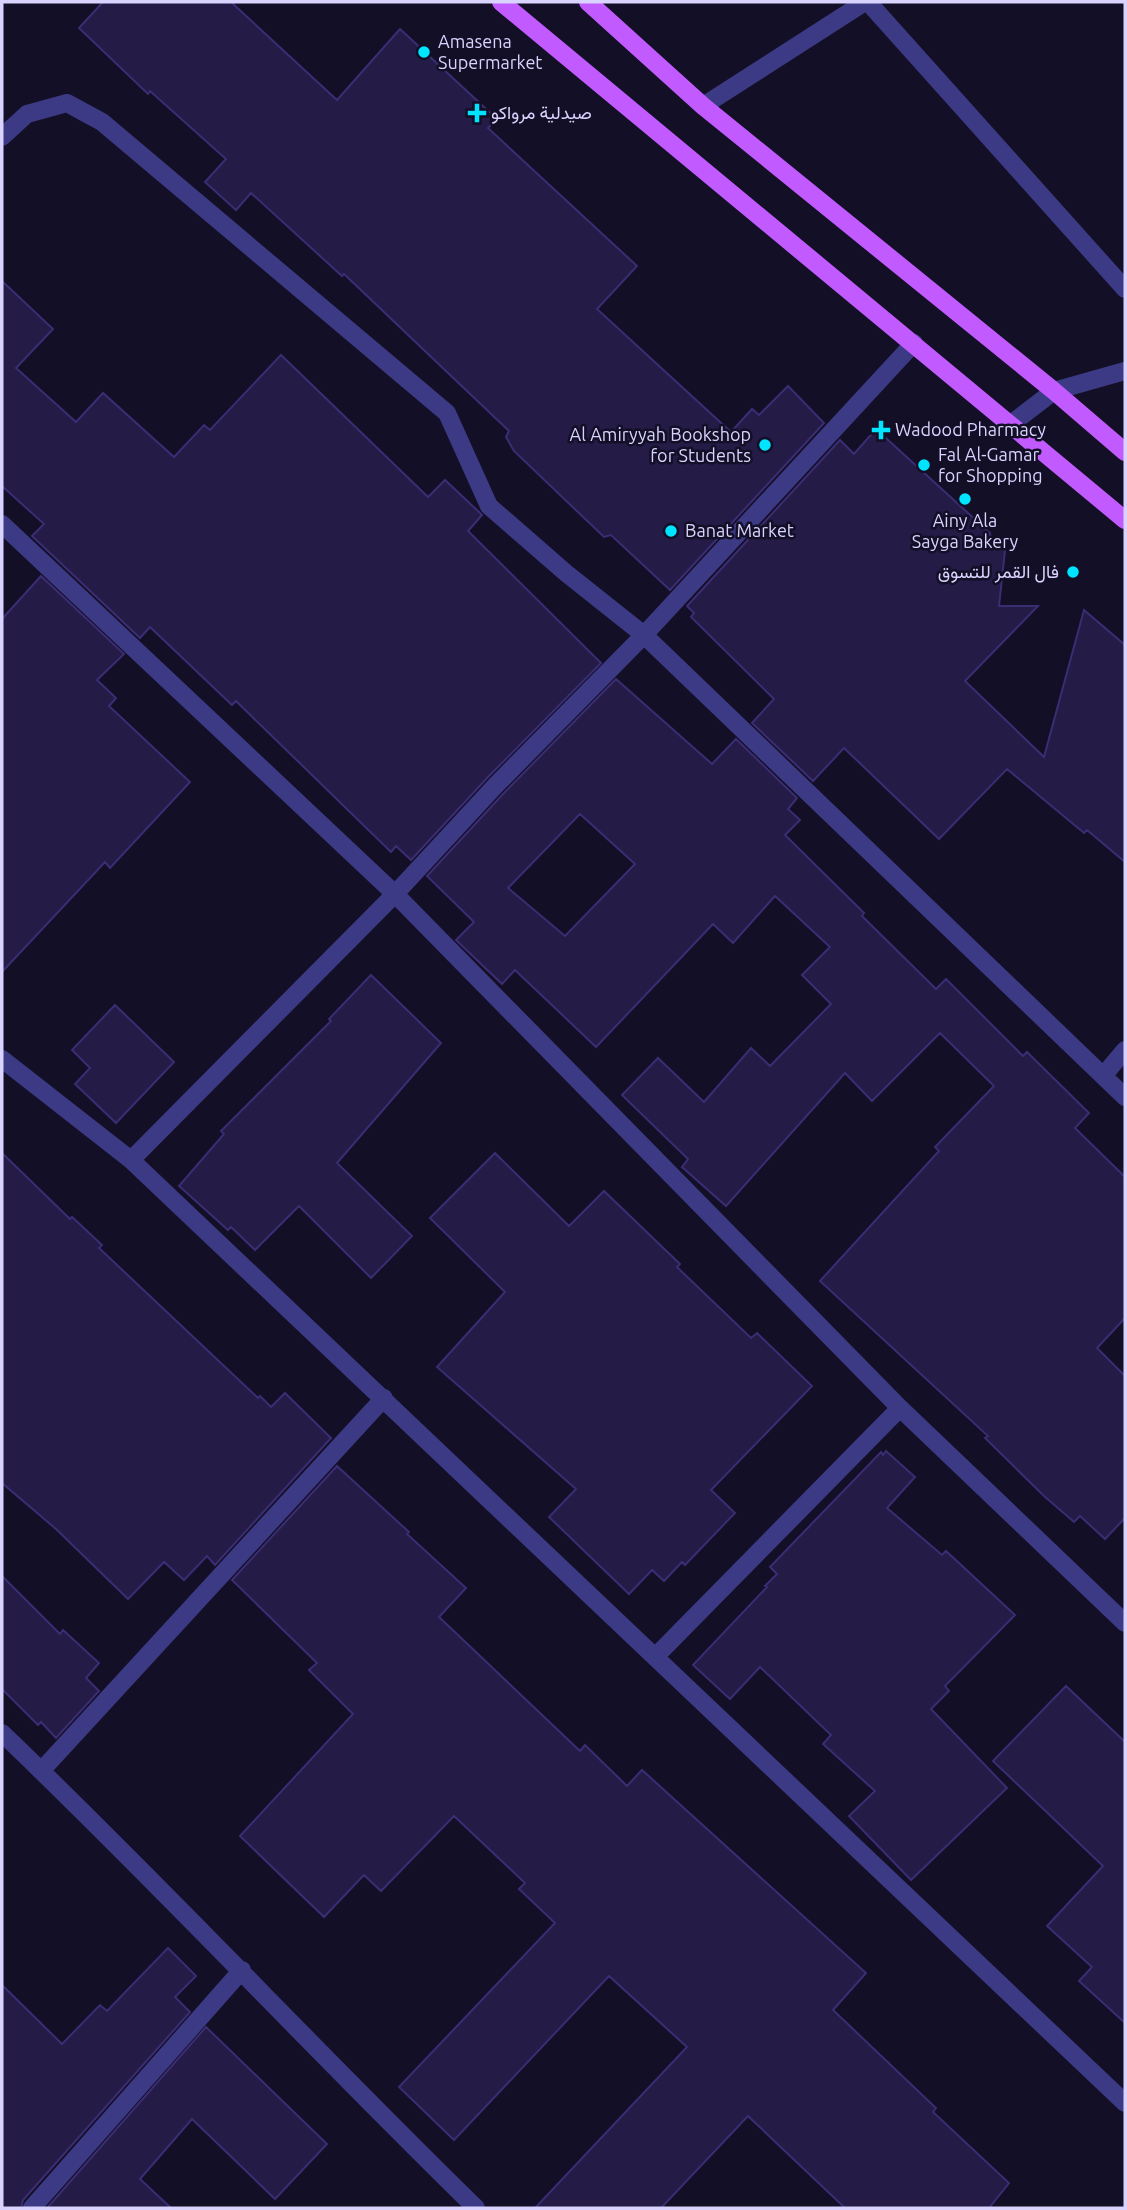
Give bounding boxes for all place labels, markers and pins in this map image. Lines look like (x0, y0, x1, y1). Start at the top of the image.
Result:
place label: Amasena Supermarket (438, 31, 542, 72)
marker: Amasena Supermarket (416, 44, 432, 60)
place label: صيدلية مرواكو (491, 102, 592, 124)
marker: صيدلية مرواكو (469, 105, 485, 121)
place label: Wadood Pharmacy (895, 419, 1046, 439)
marker: Wadood Pharmacy (873, 422, 889, 438)
place label: Al Amiryyah Bookshop for Students (570, 424, 751, 465)
marker: Al Amiryyah Bookshop for Students (757, 437, 773, 453)
place label: Fal Al-Gamar for Shopping (938, 444, 1043, 485)
marker: Fal Al-Gamar for Shopping (916, 457, 932, 473)
marker: Ainy Ala Sayga Bakery (957, 491, 973, 507)
place label: Ainy Ala Sayga Bakery (912, 510, 1018, 551)
place label: Banat Market (685, 520, 794, 540)
marker: Banat Market (663, 523, 679, 539)
place label: فال القمر للتسوق (938, 561, 1059, 583)
marker: فال القمر للتسوق (1065, 564, 1081, 580)

